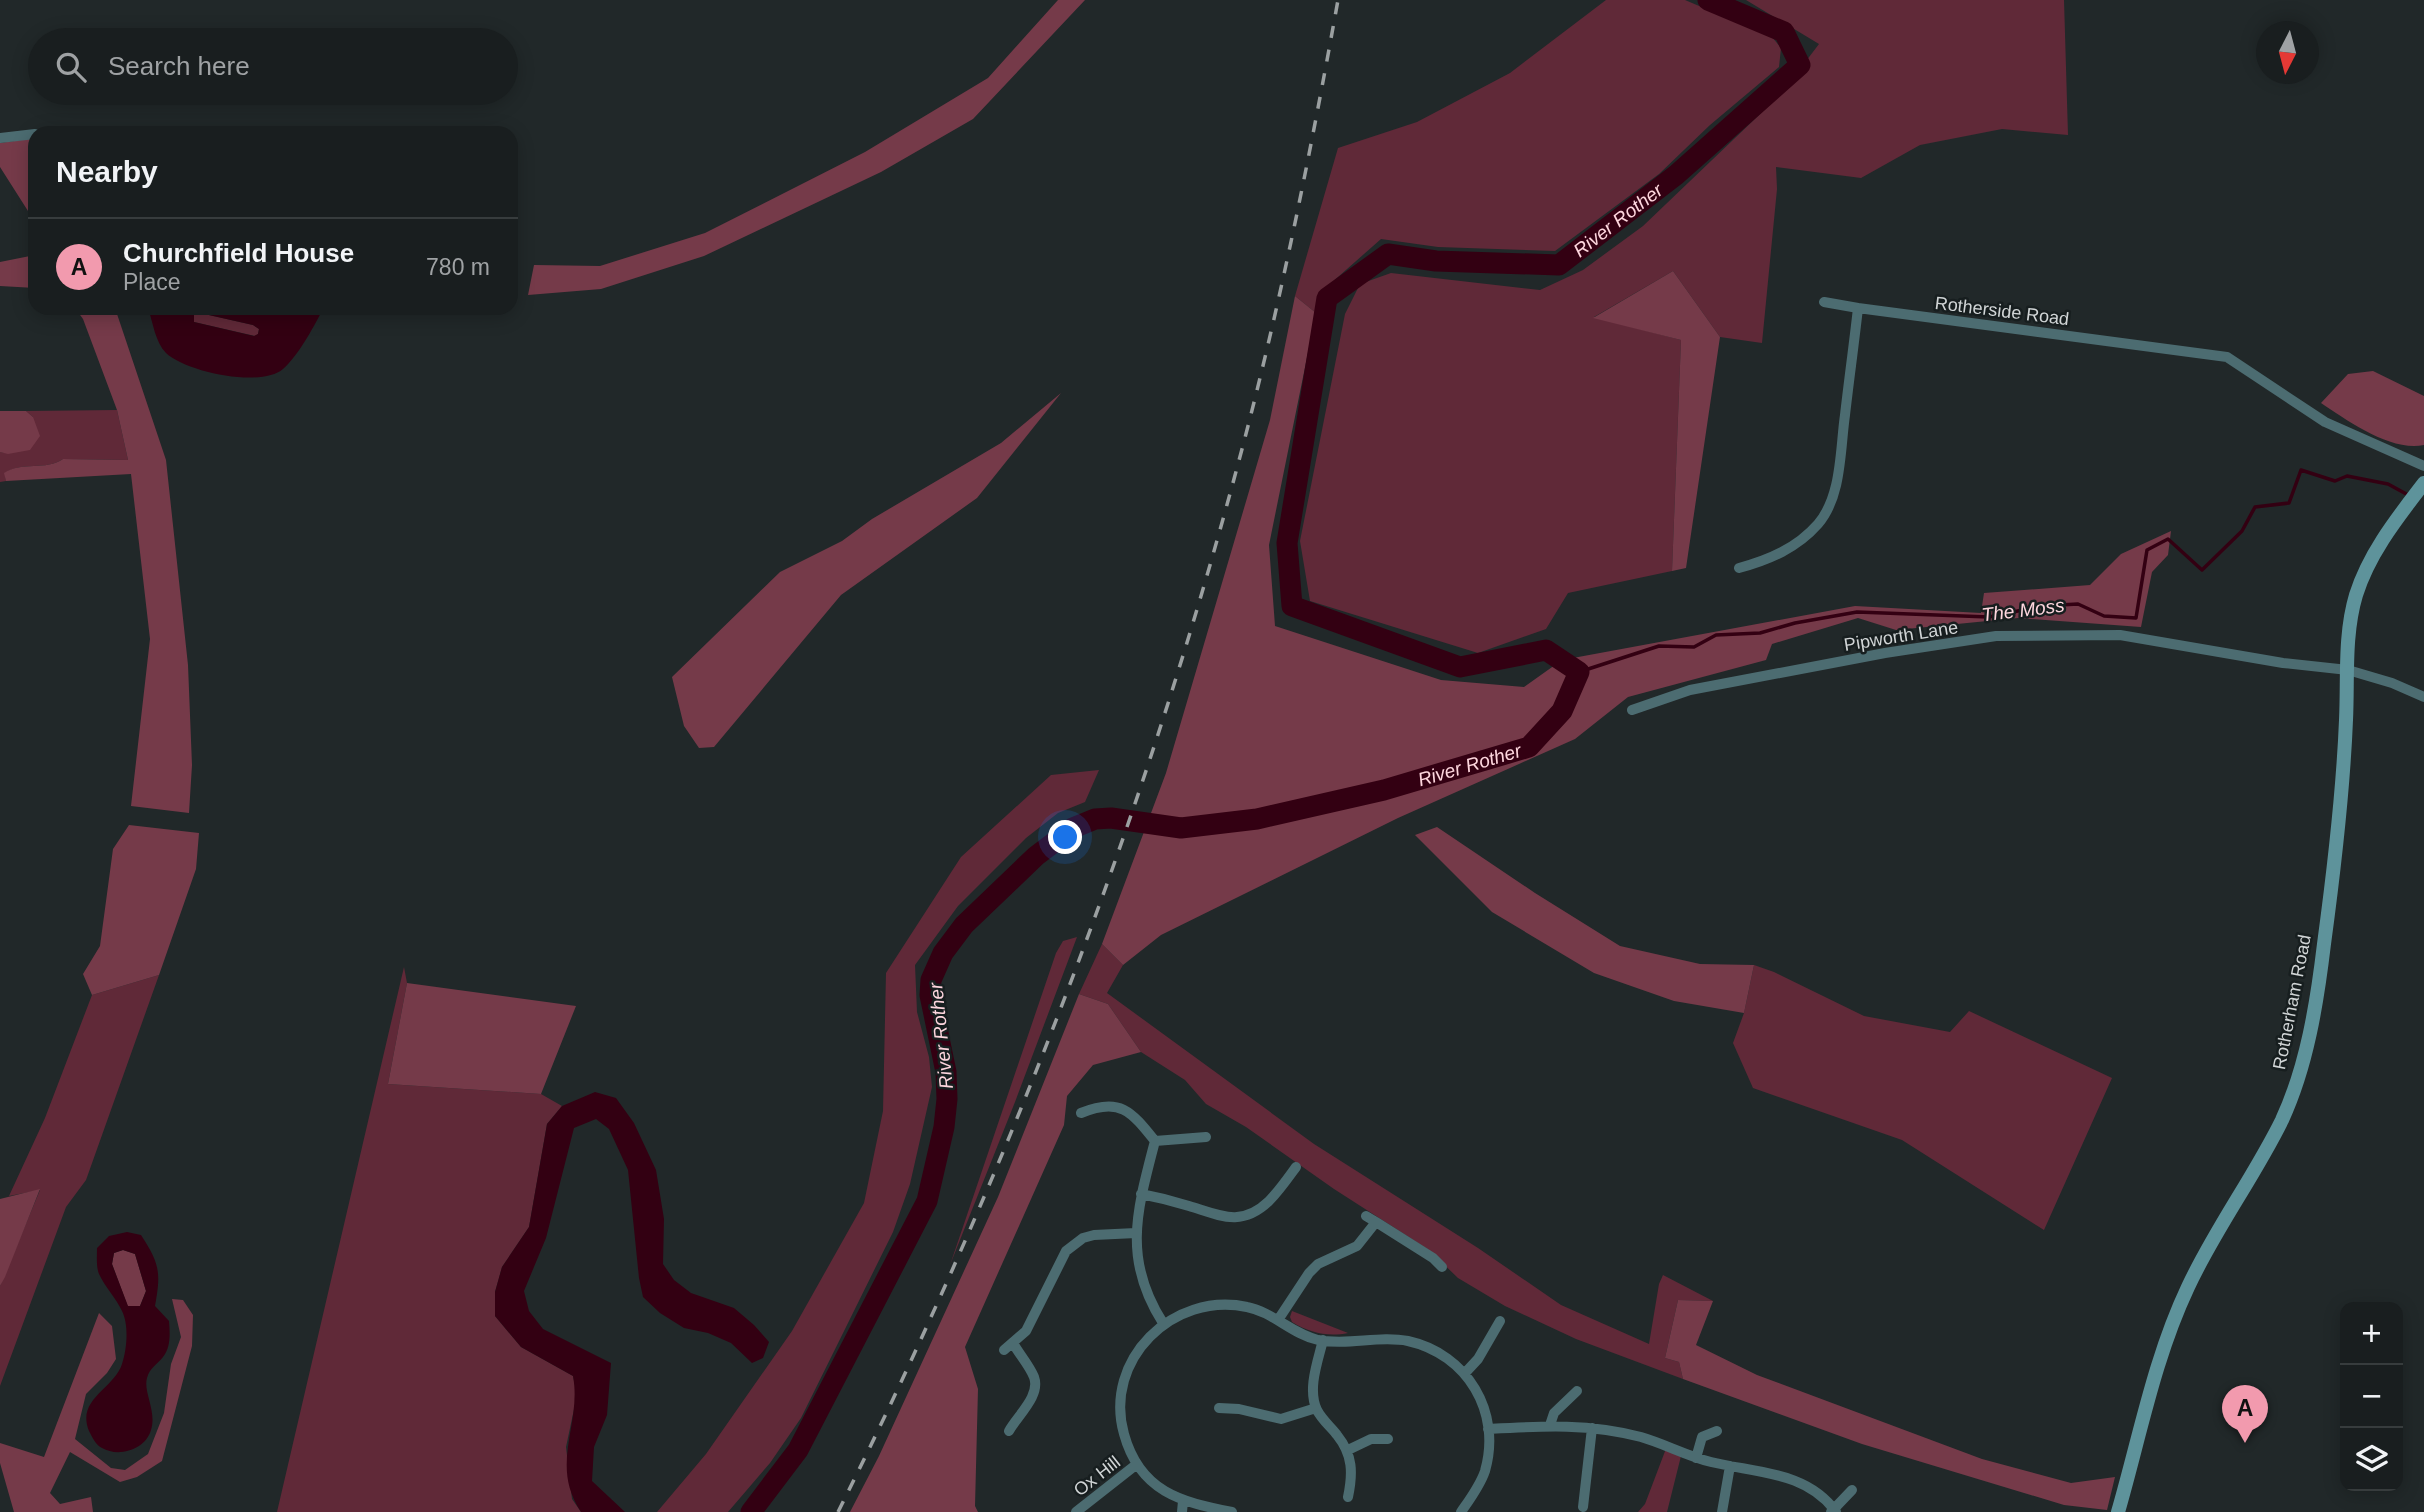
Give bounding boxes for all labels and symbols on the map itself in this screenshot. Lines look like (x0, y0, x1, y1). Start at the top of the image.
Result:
north arrow (2256, 21, 2319, 84)
water label: River Rother (1569, 179, 1667, 261)
street label: Rotherside Road (1934, 293, 2070, 329)
water label: The Moss (1980, 594, 2066, 626)
street label: Pipworth Lane (1843, 617, 1959, 655)
water label: River Rother (1415, 739, 1524, 790)
your location (1048, 820, 1082, 854)
street label: Rotherham Road (2269, 933, 2315, 1071)
water label: River Rother (925, 981, 957, 1090)
pin: A (2222, 1385, 2268, 1443)
street label: Ox Hill (1070, 1452, 1124, 1500)

